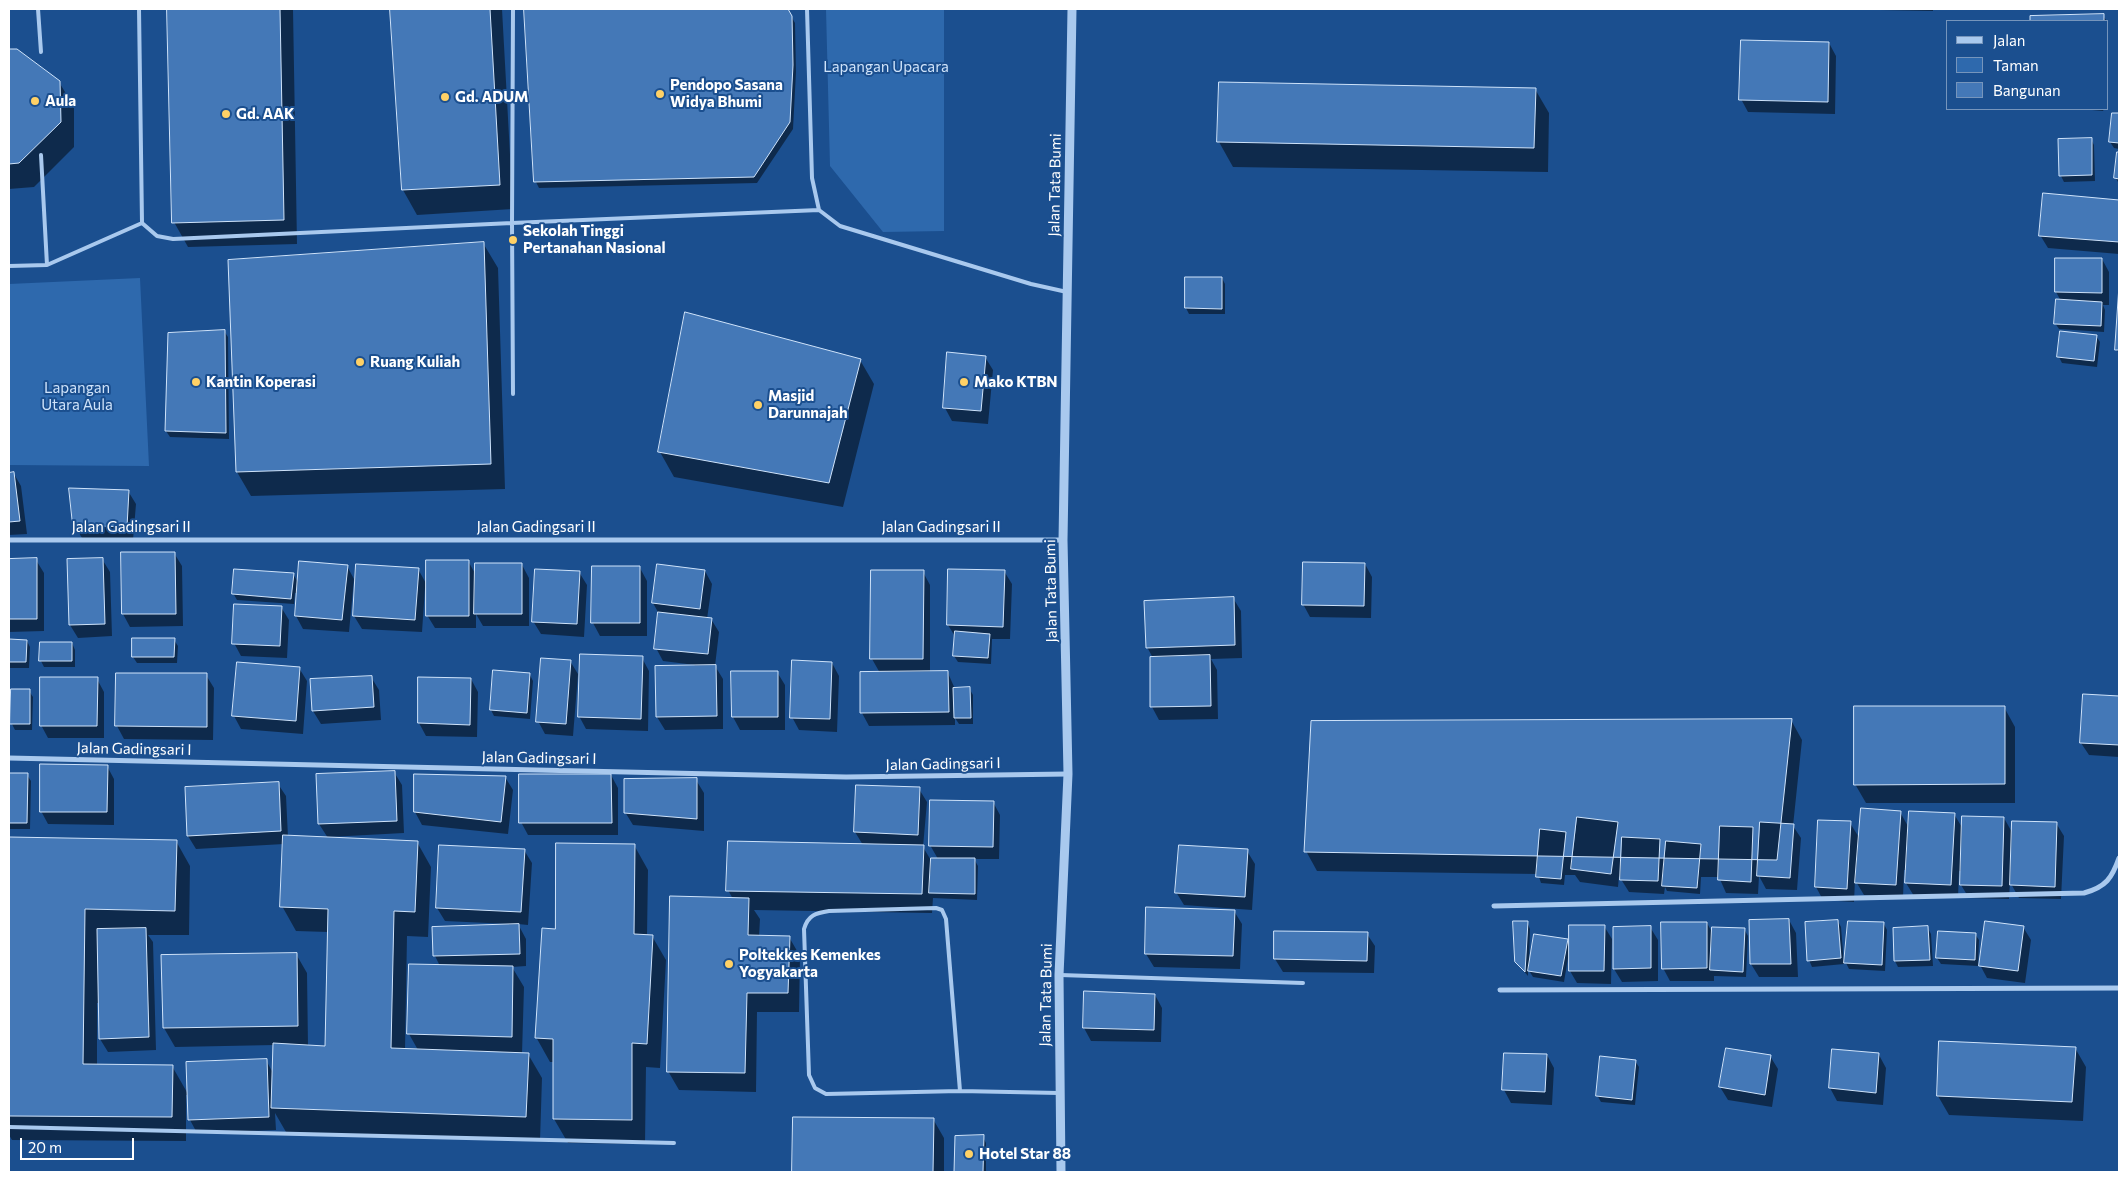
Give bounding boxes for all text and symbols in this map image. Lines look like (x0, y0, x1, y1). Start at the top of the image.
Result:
legend (1946, 20, 2108, 110)
text: Jalan (1993, 31, 2025, 49)
text: Taman (1993, 56, 2039, 74)
park label: Lapangan Upacara (823, 58, 949, 76)
place label: Pendopo Sasana Widya Bhumi (670, 76, 783, 111)
text: Bangunan (1993, 81, 2061, 99)
place label: Gd. ADUM (455, 88, 529, 106)
marker: Pendopo Sasana Widya Bhumi (654, 88, 666, 100)
marker: Gd. ADUM (439, 91, 451, 103)
place label: Aula (45, 92, 76, 110)
marker: Aula (29, 95, 41, 107)
place label: Gd. AAK (236, 105, 295, 123)
marker: Gd. AAK (220, 108, 232, 120)
street label: Jalan Tata Bumi (1045, 133, 1065, 237)
place label: Sekolah Tinggi Pertanahan Nasional (523, 222, 666, 257)
marker: Sekolah Tinggi Pertanahan Nasional (507, 234, 519, 246)
place label: Ruang Kuliah (370, 353, 460, 371)
marker: Ruang Kuliah (354, 356, 366, 368)
place label: Kantin Koperasi (206, 373, 316, 391)
place label: Mako KTBN (974, 373, 1058, 391)
marker: Kantin Koperasi (190, 376, 202, 388)
marker: Mako KTBN (958, 376, 970, 388)
park label: Lapangan Utara Aula (41, 379, 113, 414)
place label: Masjid Darunnajah (768, 387, 848, 422)
marker: Masjid Darunnajah (752, 399, 764, 411)
street label: Jalan Gadingsari II (71, 518, 191, 536)
street label: Jalan Gadingsari II (476, 518, 596, 536)
street label: Jalan Gadingsari II (881, 518, 1001, 536)
street label: Jalan Tata Bumi (1041, 539, 1061, 643)
street label: Jalan Gadingsari I (76, 739, 192, 759)
street label: Jalan Gadingsari I (481, 748, 597, 768)
street label: Jalan Gadingsari I (885, 754, 1001, 774)
street label: Jalan Tata Bumi (1036, 943, 1056, 1047)
place label: Poltekkes Kemenkes Yogyakarta (739, 946, 881, 981)
marker: Poltekkes Kemenkes Yogyakarta (723, 958, 735, 970)
scale bar (22, 1128, 136, 1160)
text: 20 m (28, 1138, 62, 1156)
place label: Hotel Star 88 (979, 1145, 1071, 1163)
marker: Hotel Star 88 (963, 1148, 975, 1160)

